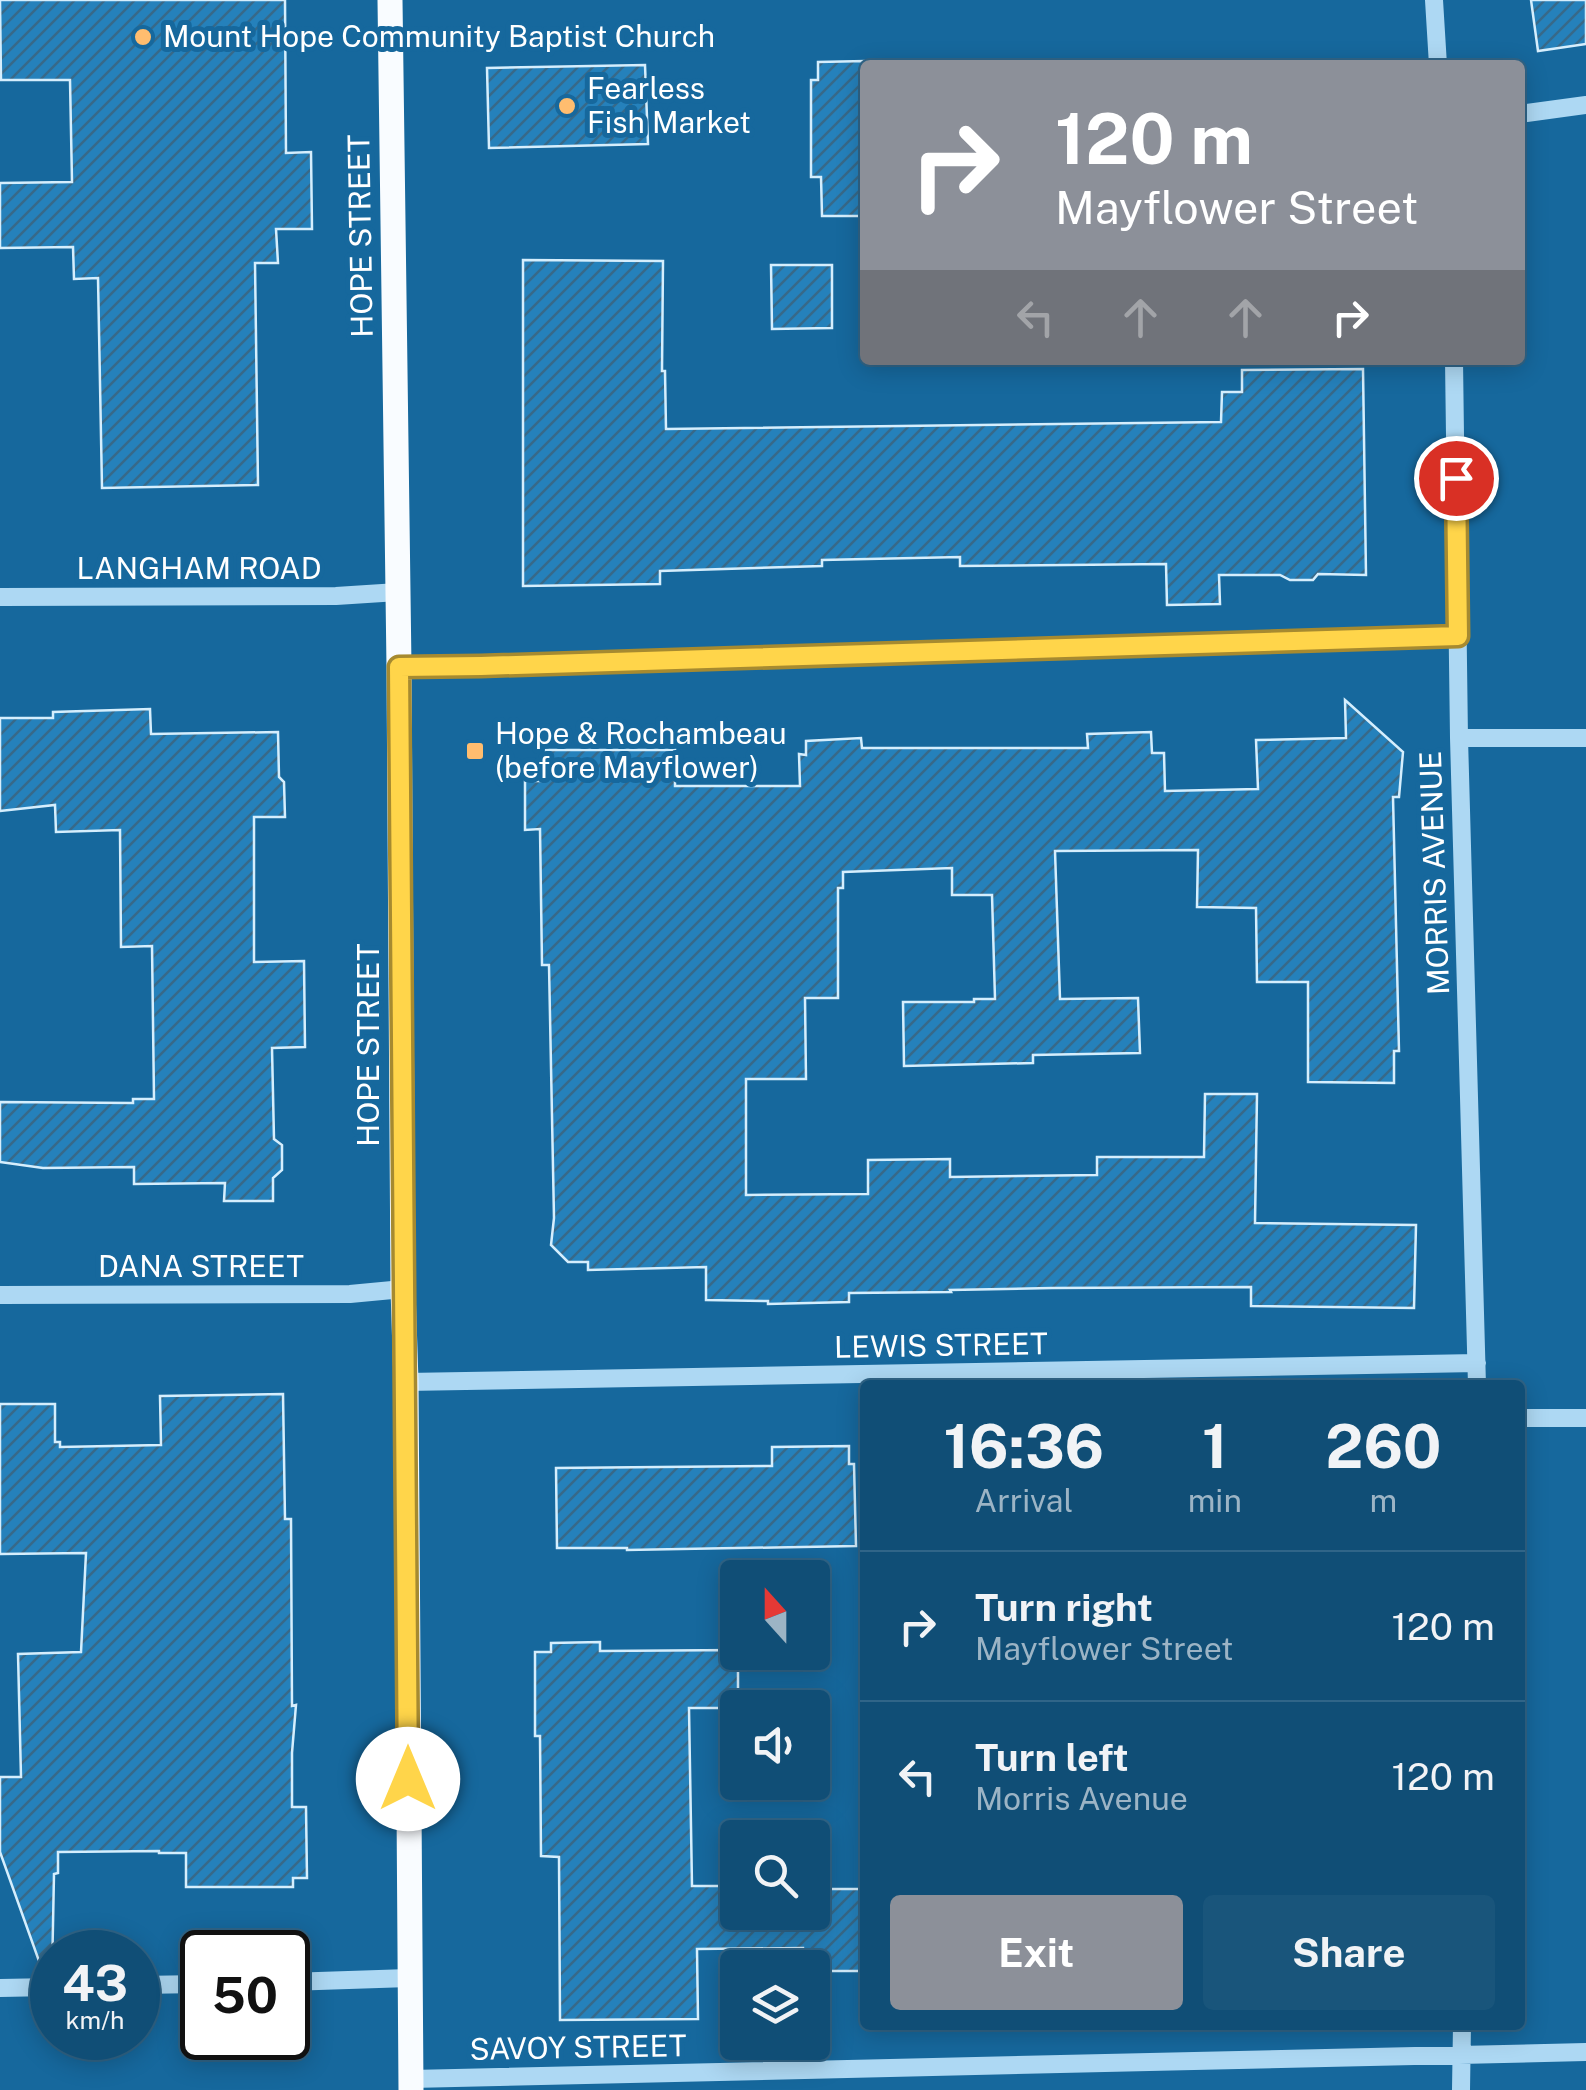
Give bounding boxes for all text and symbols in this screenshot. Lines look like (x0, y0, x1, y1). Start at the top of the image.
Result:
place label: Mount Hope Community Baptist Church (163, 18, 715, 54)
marker: Mount Hope Community Baptist Church (132, 26, 154, 48)
place label: Fearless Fish Market (587, 70, 751, 140)
marker: Fearless Fish Market (556, 95, 578, 117)
text: 120 m (1055, 97, 1253, 180)
icon: right (890, 100, 1020, 230)
street label: HOPE STREET (340, 134, 380, 338)
text: Mayflower Street (1055, 181, 1419, 234)
icon: left (1008, 290, 1063, 345)
icon: ahead (1113, 290, 1168, 345)
icon: ahead (1218, 290, 1273, 345)
icon: right (1323, 290, 1378, 345)
pin (1414, 436, 1499, 521)
icon: arrive (1429, 451, 1484, 506)
street label: LANGHAM ROAD (77, 550, 321, 586)
place label: Hope & Rochambeau (before Mayflower) (495, 715, 787, 785)
marker: Hope & Rochambeau (before Mayflower) (464, 740, 486, 762)
street label: MORRIS AVENUE (1412, 750, 1456, 996)
street label: HOPE STREET (350, 943, 386, 1147)
street label: DANA STREET (98, 1248, 304, 1284)
street label: LEWIS STREET (834, 1325, 1048, 1365)
text: 16:36 (943, 1411, 1104, 1482)
text: 1 (1202, 1411, 1228, 1482)
text: 260 (1325, 1411, 1442, 1482)
text: Arrival (974, 1482, 1073, 1519)
text: min (1188, 1482, 1242, 1519)
text: m (1370, 1482, 1397, 1519)
north arrow (720, 1560, 830, 1670)
map controls (720, 1560, 830, 2060)
text: Turn right (975, 1585, 1153, 1630)
icon: right (890, 1599, 945, 1654)
text: 120 m (1392, 1604, 1495, 1649)
text: Mayflower Street (975, 1630, 1234, 1667)
button: sound (720, 1690, 830, 1800)
position arrow (356, 1727, 460, 1831)
text: Turn left (975, 1735, 1129, 1780)
icon: left (890, 1749, 945, 1804)
text: 120 m (1392, 1754, 1495, 1799)
text: Morris Avenue (975, 1780, 1188, 1817)
button: search (720, 1820, 830, 1930)
button: Exit (890, 1895, 1183, 2010)
button: Share (1203, 1895, 1495, 2010)
speed limit sign: 50 (180, 1930, 310, 2060)
button: layers (720, 1950, 830, 2060)
text: 43 (62, 1953, 128, 2012)
text: km/h (66, 2005, 124, 2035)
street label: SAVOY STREET (469, 2027, 687, 2067)

